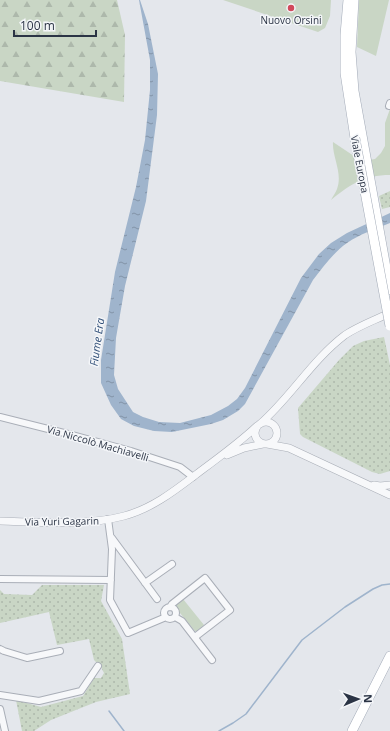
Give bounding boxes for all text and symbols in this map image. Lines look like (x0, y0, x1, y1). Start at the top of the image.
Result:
marker: Nuovo Orsini (286, 3, 296, 13)
scale bar (14, 12, 96, 38)
place label: Nuovo Orsini (260, 13, 322, 27)
text: 100 m (20, 17, 55, 34)
street label: Viale Europa (348, 134, 372, 194)
water label: Fiume Era (86, 317, 107, 367)
street label: Via Niccolò Machiavelli (46, 422, 150, 464)
street label: Via Yuri Gagarin (25, 513, 99, 529)
north arrow (338, 679, 378, 719)
text: N (361, 694, 376, 703)

